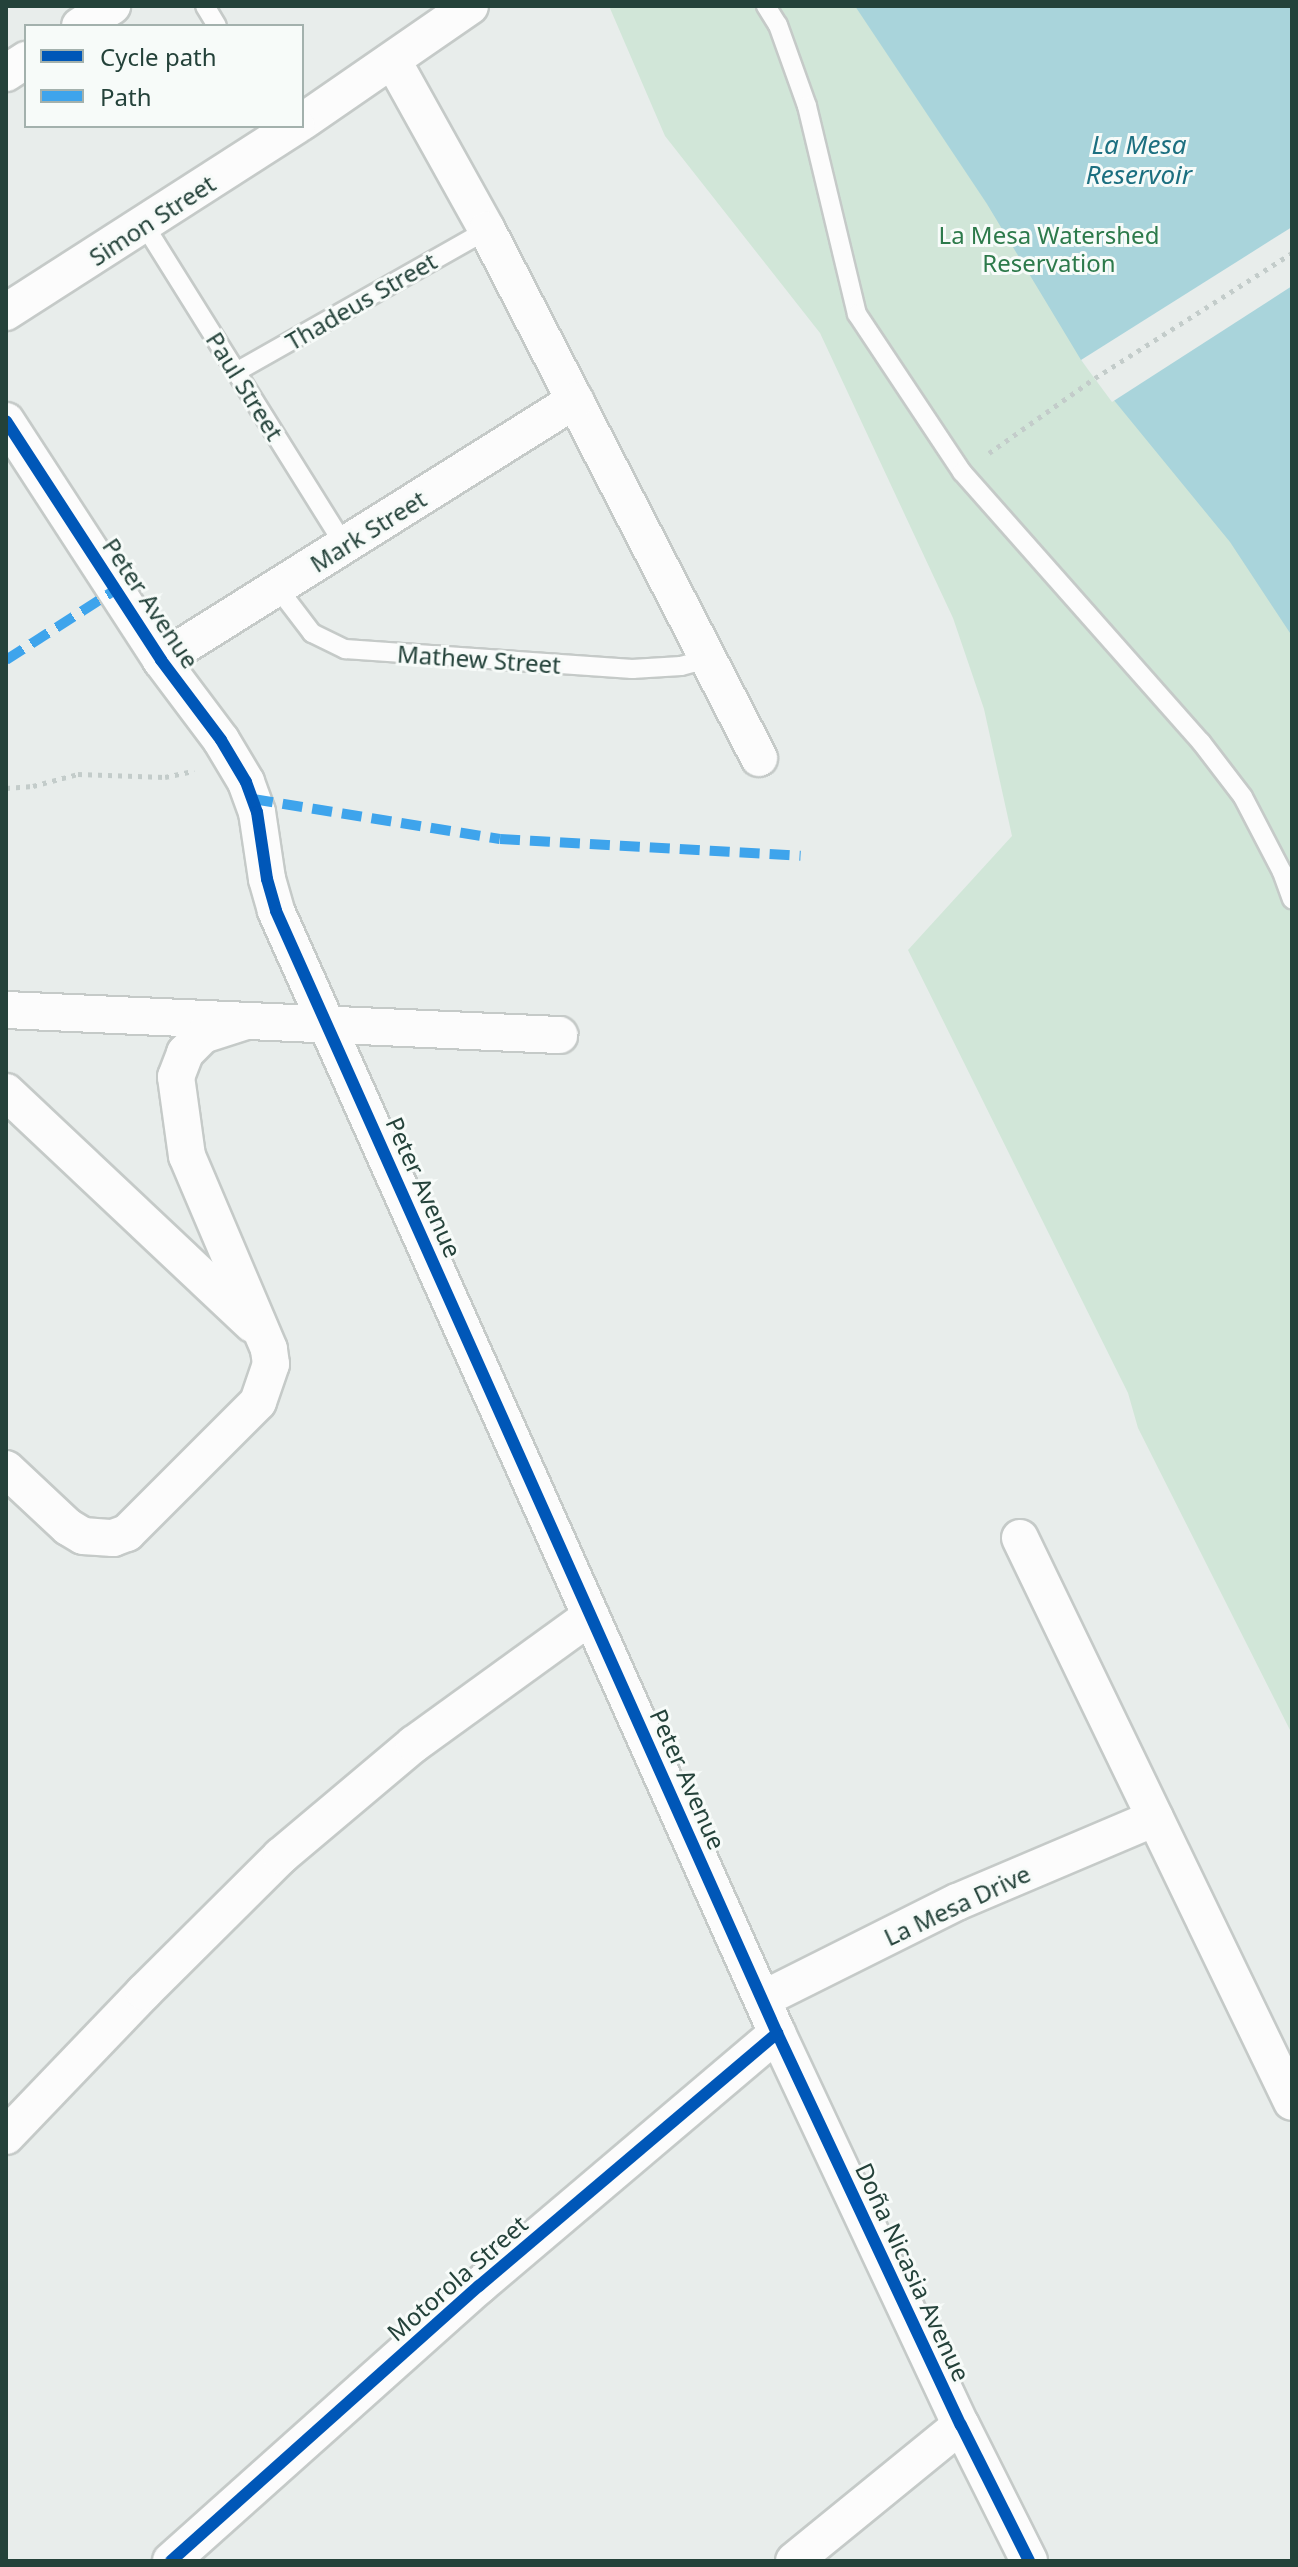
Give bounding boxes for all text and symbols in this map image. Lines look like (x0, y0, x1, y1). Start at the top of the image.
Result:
legend (24, 24, 304, 128)
text: Cycle path (100, 40, 217, 73)
text: Path (100, 80, 151, 113)
water label: La Mesa Reservoir (1086, 129, 1192, 190)
street label: Simon Street (84, 169, 220, 271)
park label: La Mesa Watershed Reservation (939, 221, 1159, 277)
street label: Thadeus Street (280, 246, 442, 356)
street label: Paul Street (200, 327, 290, 445)
street label: Mark Street (305, 484, 431, 578)
street label: Peter Avenue (97, 532, 205, 674)
street label: Mathew Street (396, 639, 562, 679)
street label: Peter Avenue (380, 1112, 468, 1262)
street label: Peter Avenue (644, 1704, 732, 1854)
street label: La Mesa Drive (879, 1859, 1035, 1951)
street label: Doña Nicasia Avenue (850, 2158, 976, 2386)
street label: Motorola Street (381, 2209, 533, 2347)

